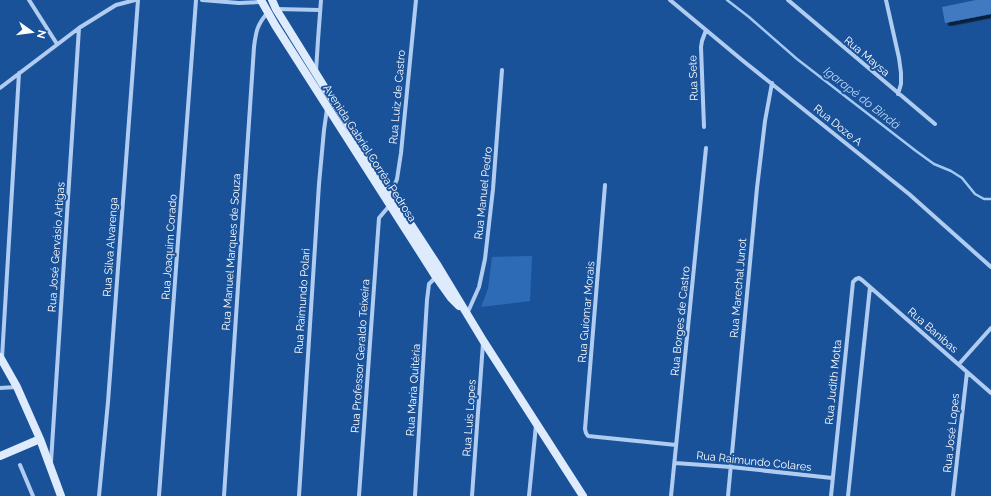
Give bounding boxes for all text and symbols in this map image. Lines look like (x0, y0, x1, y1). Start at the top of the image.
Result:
north arrow (12, 12, 52, 52)
text: N (34, 29, 49, 40)
street label: Rua Maysa (841, 34, 892, 79)
street label: Rua Luiz de Castro (387, 49, 408, 145)
street label: Rua Sete (686, 54, 701, 101)
water label: Igarapé do Bindá (821, 64, 903, 132)
street label: Avenida Gabriel Corrêa Pedrosa (320, 82, 419, 224)
street label: Rua Doze A (811, 102, 865, 149)
street label: Rua Manuel Pedro (472, 146, 495, 240)
street label: Rua Manuel Marques de Souza (220, 173, 243, 331)
street label: Rua José Gervásio Artigas (45, 181, 68, 313)
street label: Rua Joaquim Corado (159, 193, 180, 300)
street label: Rua Silva Alvarenga (101, 197, 120, 297)
street label: Rua Marechal Junot (728, 237, 749, 338)
street label: Rua Raimundo Polari (292, 248, 313, 354)
street label: Rua Guiomar Morais (576, 261, 597, 363)
street label: Rua Borges de Castro (668, 265, 693, 377)
street label: Rua Professor Geraldo Teixeira (349, 279, 372, 433)
street label: Rua Banibas (905, 305, 961, 356)
street label: Rua Judith Motta (823, 339, 844, 425)
street label: Rua Maria Quitéria (404, 343, 423, 437)
street label: Rua Luis Lopes (460, 379, 479, 457)
street label: Rua José Lopes (941, 393, 962, 473)
street label: Rua Raimundo Colares (696, 449, 812, 474)

